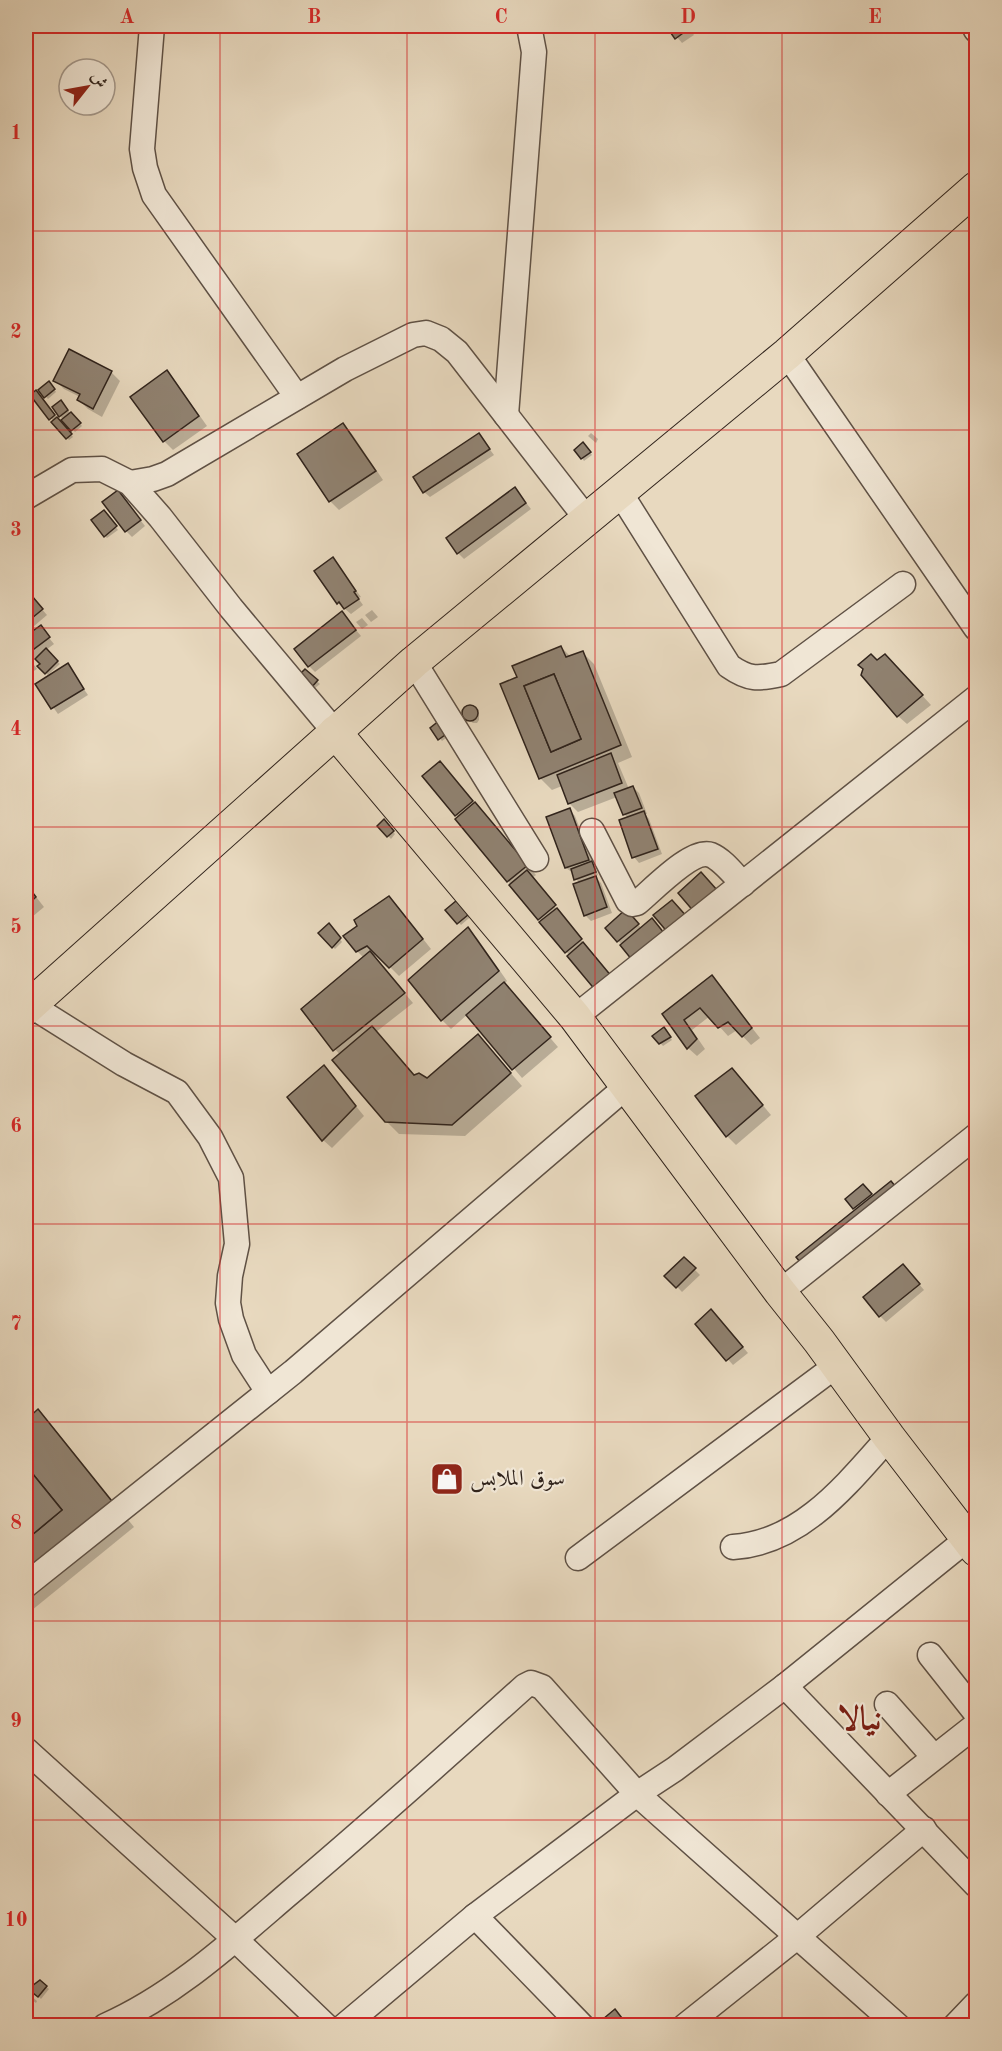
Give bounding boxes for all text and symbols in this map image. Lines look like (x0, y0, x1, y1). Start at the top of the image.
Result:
text: A (119, 8, 135, 28)
text: B (307, 8, 321, 28)
text: C (494, 8, 508, 28)
text: D (680, 8, 696, 28)
text: E (868, 8, 882, 28)
north arrow (57, 57, 117, 117)
text: ش (87, 69, 109, 91)
text: 1 (10, 124, 22, 144)
text: 2 (10, 323, 22, 343)
text: 3 (10, 521, 22, 541)
text: 4 (10, 720, 22, 740)
text: 5 (10, 917, 22, 938)
text: 6 (10, 1117, 22, 1137)
text: 7 (10, 1315, 22, 1335)
shop icon: سوق الملابس (429, 1461, 465, 1497)
place label: سوق الملابس (470, 1468, 565, 1493)
text: 8 (10, 1514, 22, 1534)
district label: نيالا (838, 1703, 882, 1737)
text: 9 (10, 1712, 22, 1732)
text: 10 (4, 1911, 28, 1931)

